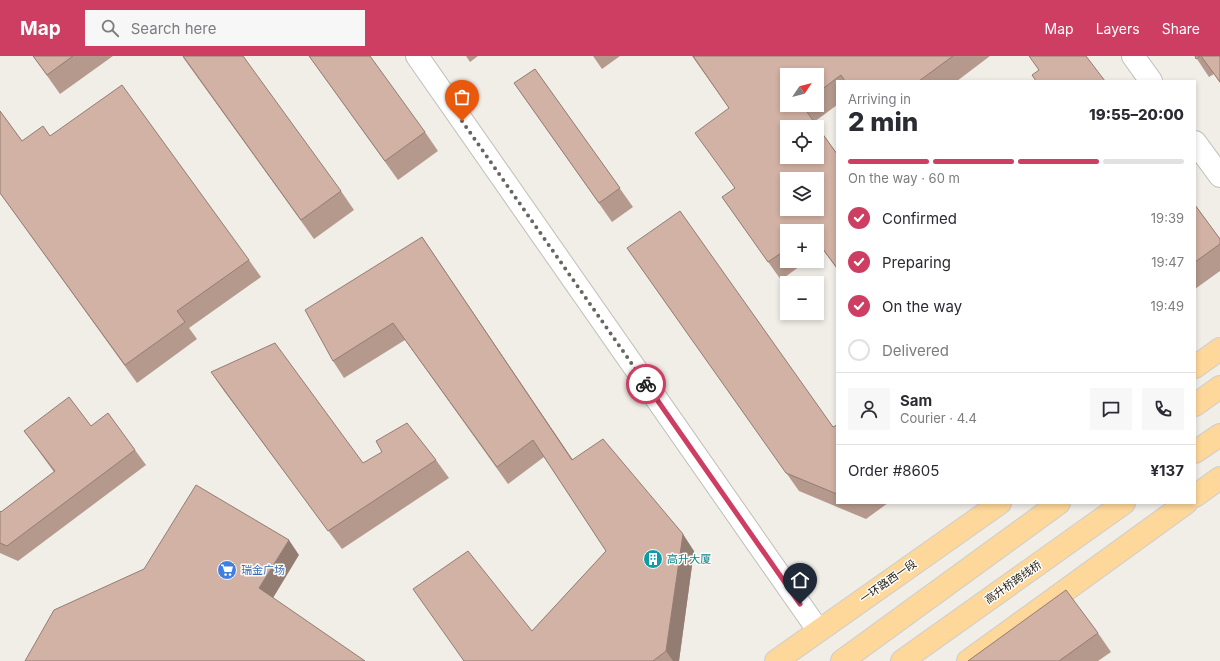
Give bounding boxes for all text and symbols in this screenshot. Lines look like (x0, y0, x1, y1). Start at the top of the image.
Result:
search box (85, 10, 365, 46)
text: Map (20, 17, 61, 40)
icon: search (99, 17, 121, 39)
text: Search here (131, 19, 216, 38)
text: Map (1045, 20, 1074, 37)
text: Layers (1096, 20, 1140, 37)
text: Share (1162, 20, 1200, 37)
north arrow (780, 68, 824, 112)
map controls (780, 68, 824, 320)
pin (445, 80, 479, 121)
icon: bag (451, 86, 473, 108)
text: Arriving in (848, 91, 911, 107)
text: 19:55–20:00 (1089, 105, 1184, 124)
text: 2 min (848, 106, 918, 137)
button: locate (780, 120, 824, 164)
text: On the way · 60 m (848, 170, 960, 186)
button: layers (780, 172, 824, 216)
icon: check (848, 207, 870, 229)
text: Confirmed (882, 209, 957, 228)
text: 19:39 (1151, 210, 1184, 226)
button: + (780, 224, 824, 268)
icon: check (848, 251, 870, 273)
text: Preparing (882, 253, 951, 272)
text: 19:47 (1151, 254, 1184, 270)
button: − (780, 276, 824, 320)
icon: check (848, 295, 870, 317)
text: On the way (882, 297, 962, 316)
text: 19:49 (1150, 298, 1184, 314)
text: Delivered (882, 341, 949, 360)
courier (626, 364, 666, 404)
icon: bike (635, 373, 657, 395)
button: person (848, 388, 890, 430)
button: chat (1090, 388, 1132, 430)
button: phone (1142, 388, 1184, 430)
text: Sam (900, 391, 932, 410)
text: Courier · 4.4 (900, 410, 977, 426)
text: Order #8605 (848, 461, 939, 480)
text: ¥137 (1151, 461, 1184, 480)
building icon: 高升大厦 (642, 548, 664, 570)
place label: 高升大厦 (667, 552, 711, 566)
street label: 一环路西一段 (857, 556, 919, 606)
street label: 高升桥跨线桥 (982, 557, 1044, 607)
supermarket icon: 瑞金广场 (216, 559, 238, 581)
place label: 瑞金广场 (241, 563, 285, 577)
pin (783, 563, 817, 604)
icon: home (789, 569, 811, 591)

